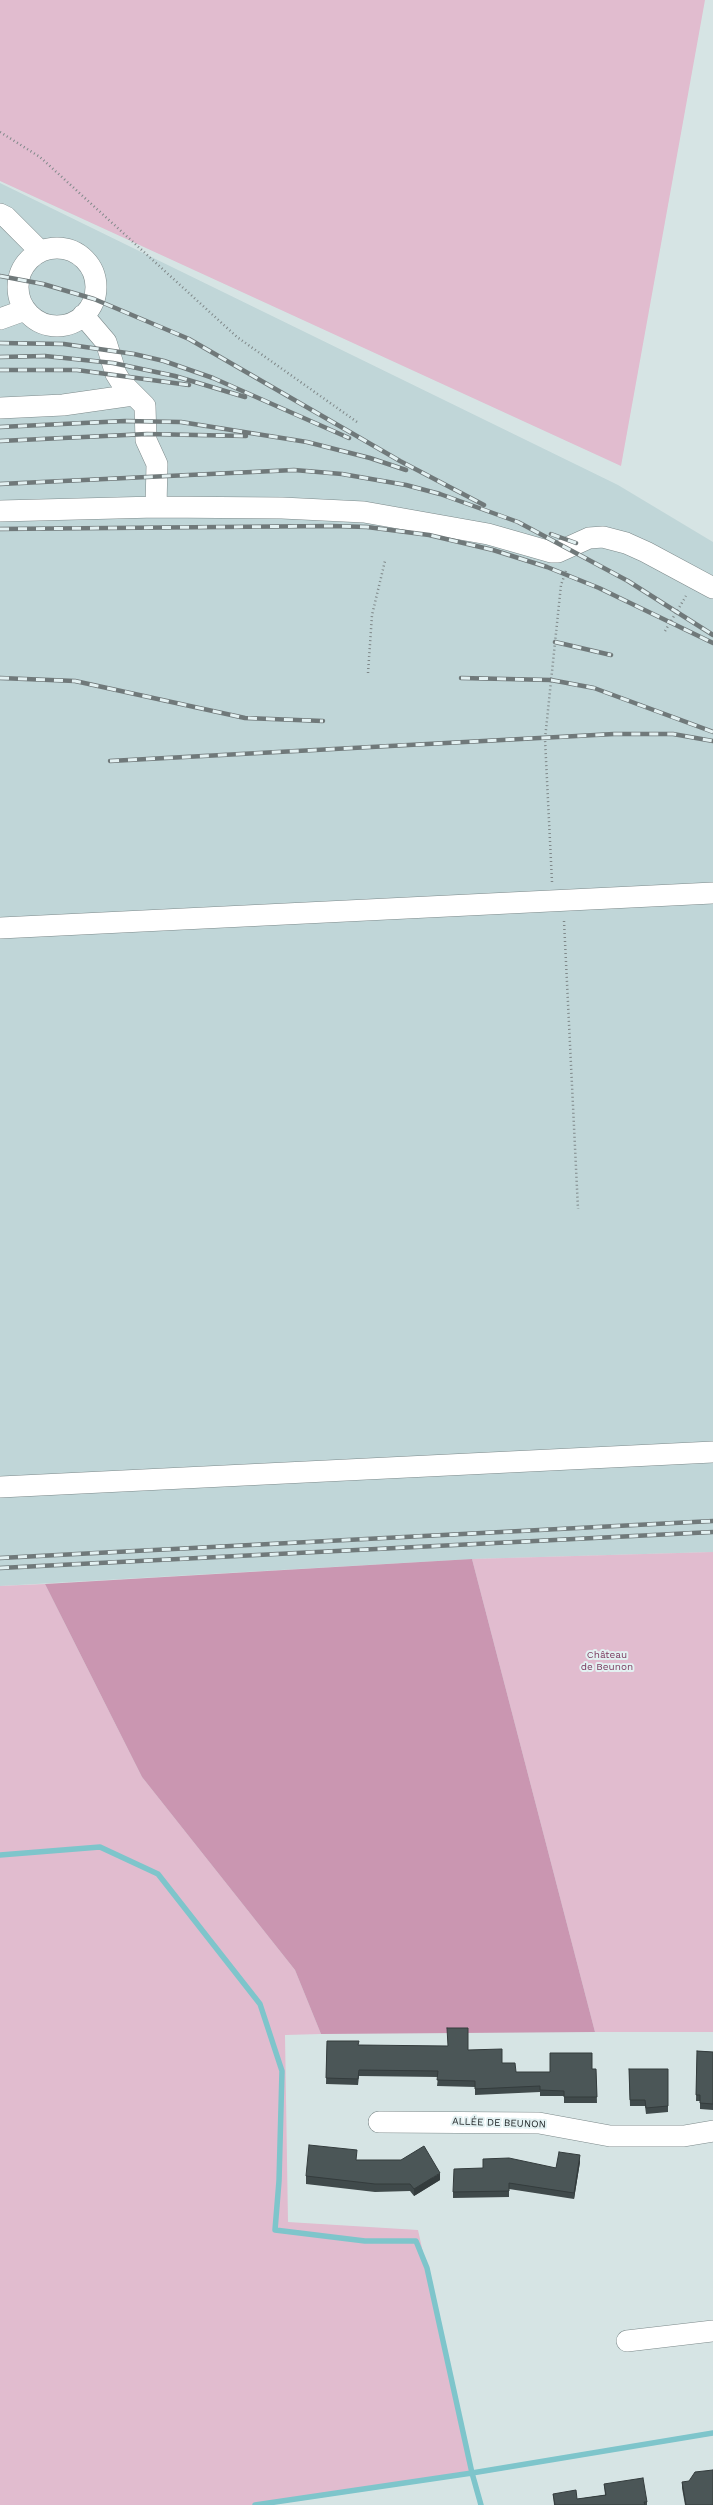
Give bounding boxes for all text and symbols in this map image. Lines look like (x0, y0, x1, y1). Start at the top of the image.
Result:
park label: Château de Beunon (581, 1649, 633, 1672)
street label: ALLÉE DE BEUNON (452, 2115, 546, 2131)

